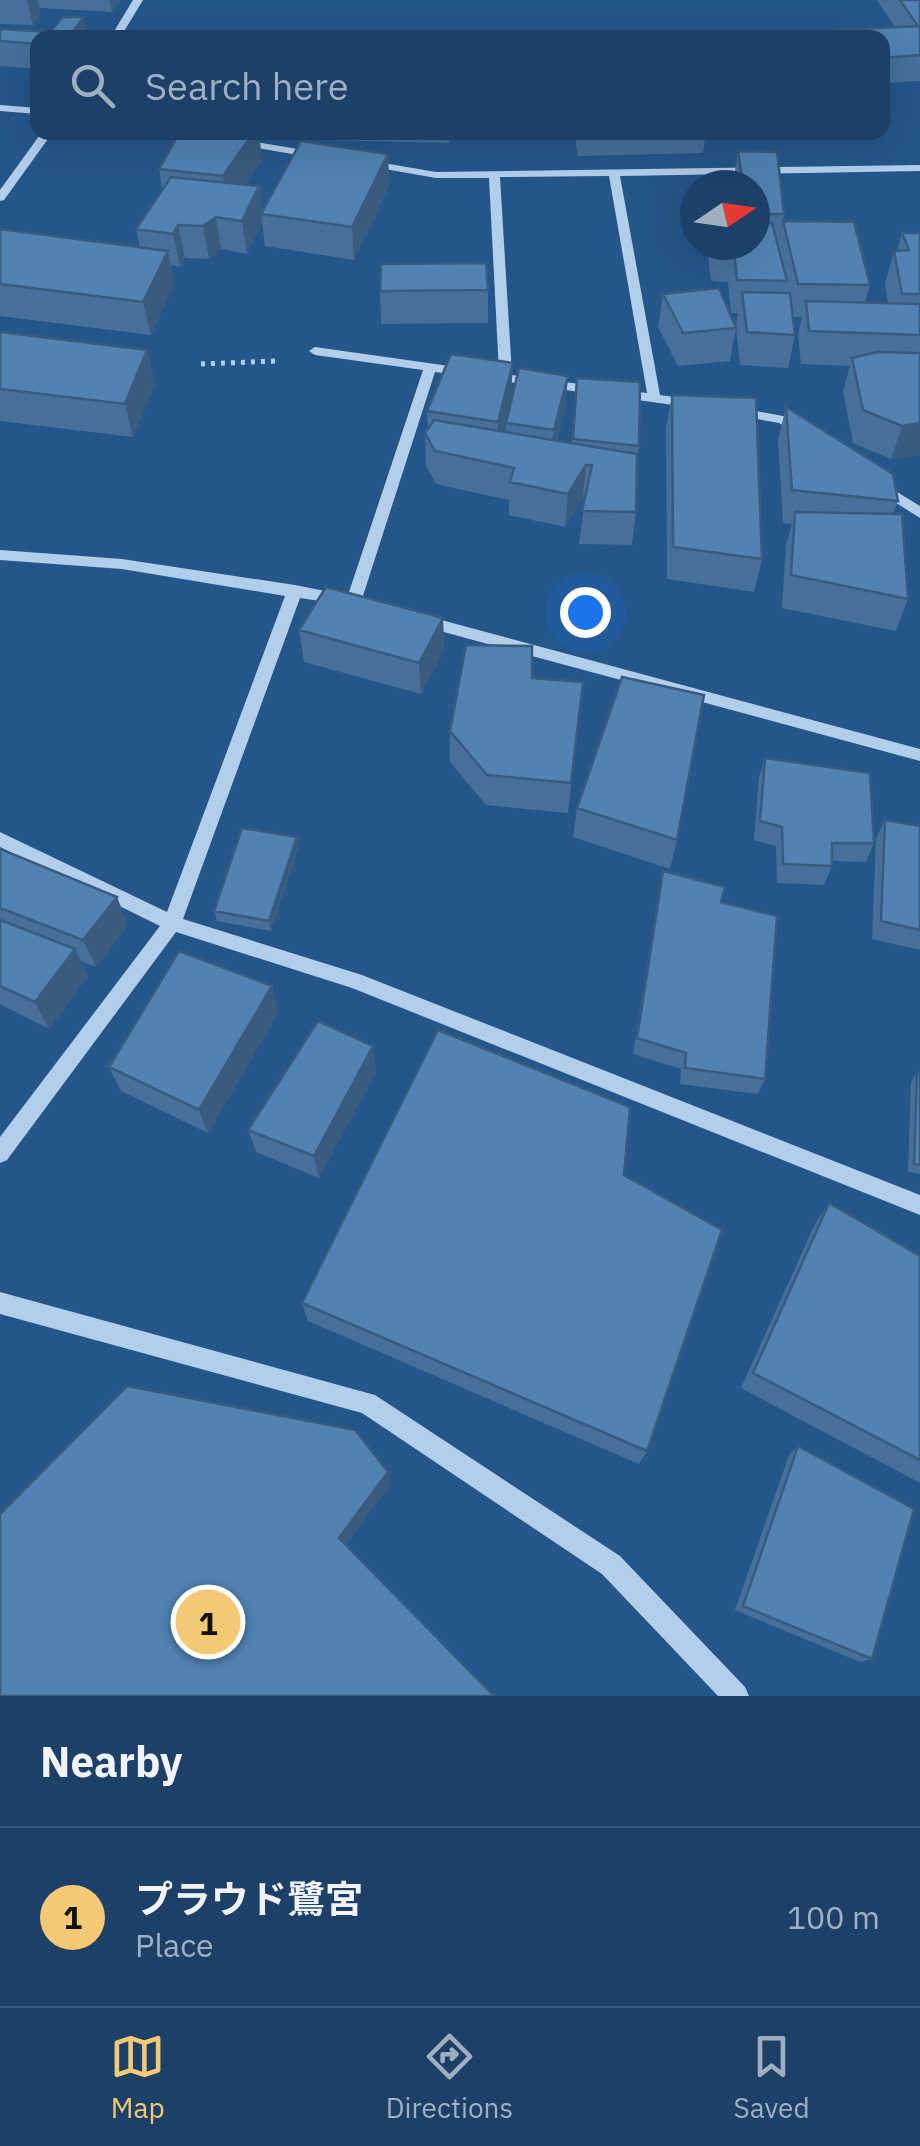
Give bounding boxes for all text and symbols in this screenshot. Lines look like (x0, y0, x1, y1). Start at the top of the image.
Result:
search box (30, 30, 890, 140)
icon: search (65, 58, 120, 113)
text: Search here (145, 61, 349, 110)
north arrow (680, 170, 770, 260)
your location (560, 587, 611, 638)
pin: 1 (176, 1584, 240, 1660)
text: Nearby (40, 1734, 182, 1789)
text: プラウド鷺宮 (135, 1874, 363, 1923)
text: 1 (63, 1896, 82, 1938)
text: 100 m (787, 1896, 880, 1938)
text: Place (135, 1924, 214, 1966)
tab: Map (110, 2029, 165, 2126)
tab: Directions (386, 2029, 513, 2126)
tab: Saved (734, 2029, 810, 2126)

